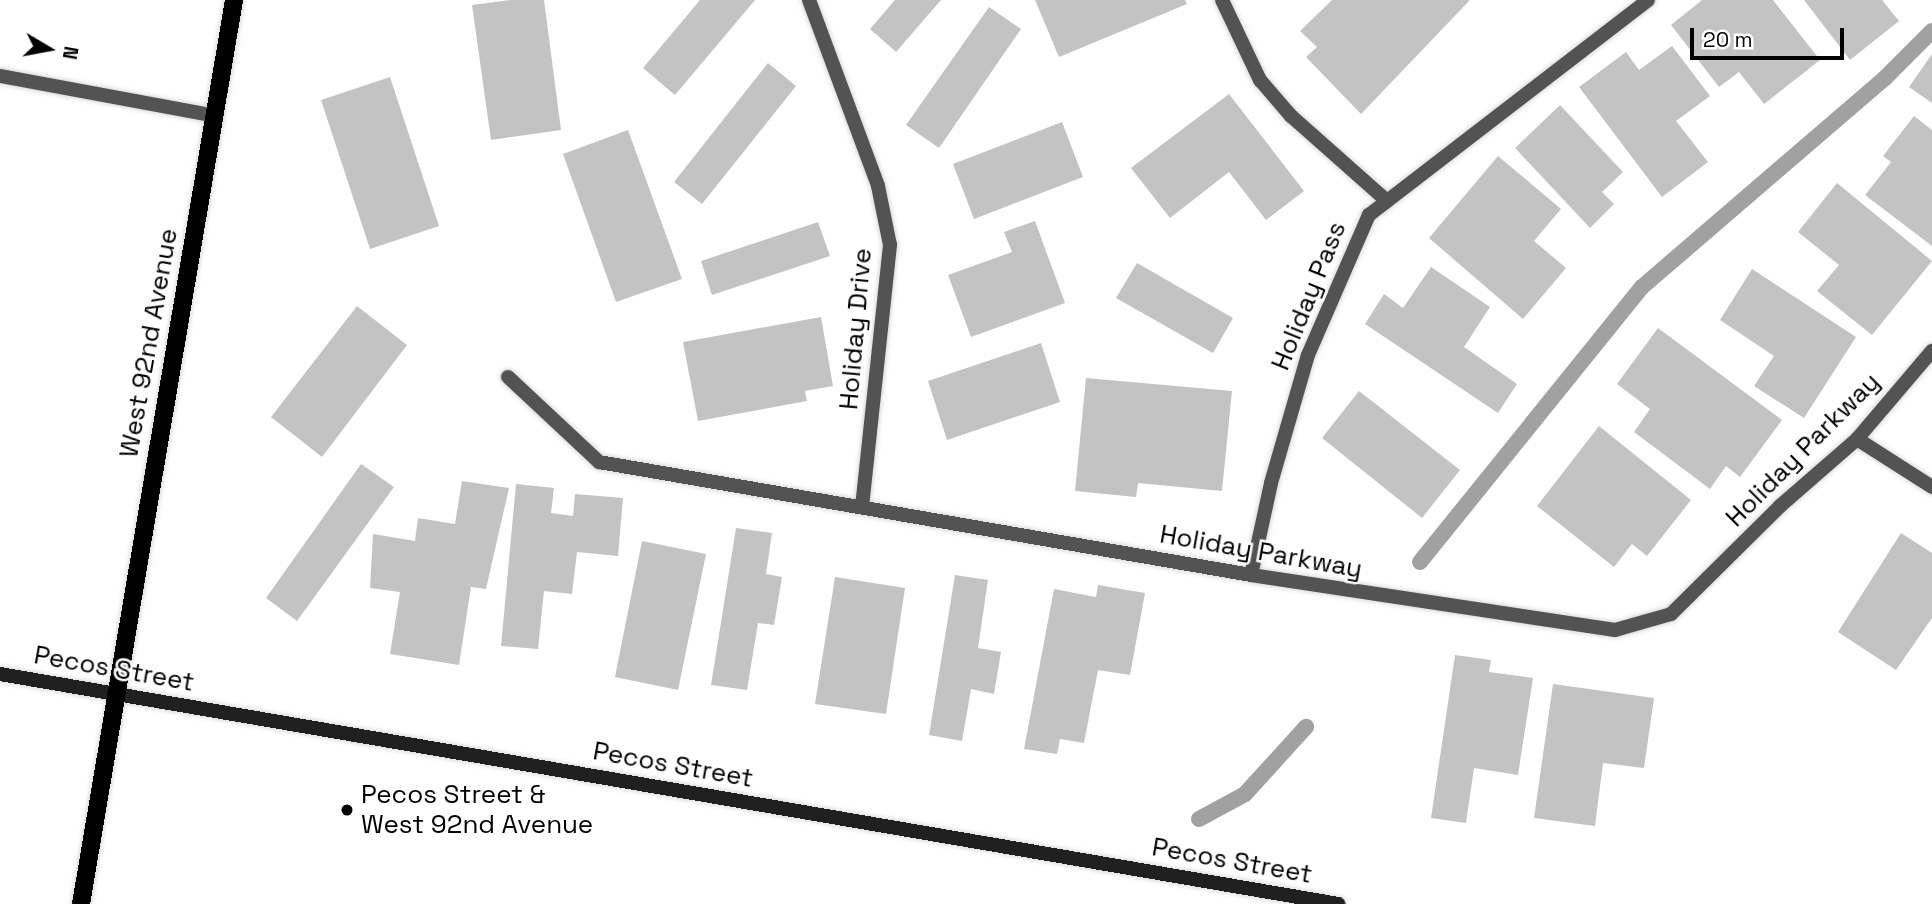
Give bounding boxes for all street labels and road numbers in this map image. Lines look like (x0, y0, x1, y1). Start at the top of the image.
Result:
street label: Holiday Pass (1265, 217, 1353, 375)
street label: West 92nd Avenue (113, 226, 185, 460)
street label: Holiday Drive (833, 247, 879, 411)
street label: Holiday Parkway (1719, 366, 1887, 534)
street label: Holiday Parkway (1157, 519, 1365, 585)
street label: Pecos Street (31, 640, 197, 698)
street label: Pecos Street (590, 736, 756, 794)
street label: Pecos Street (1149, 832, 1315, 890)

